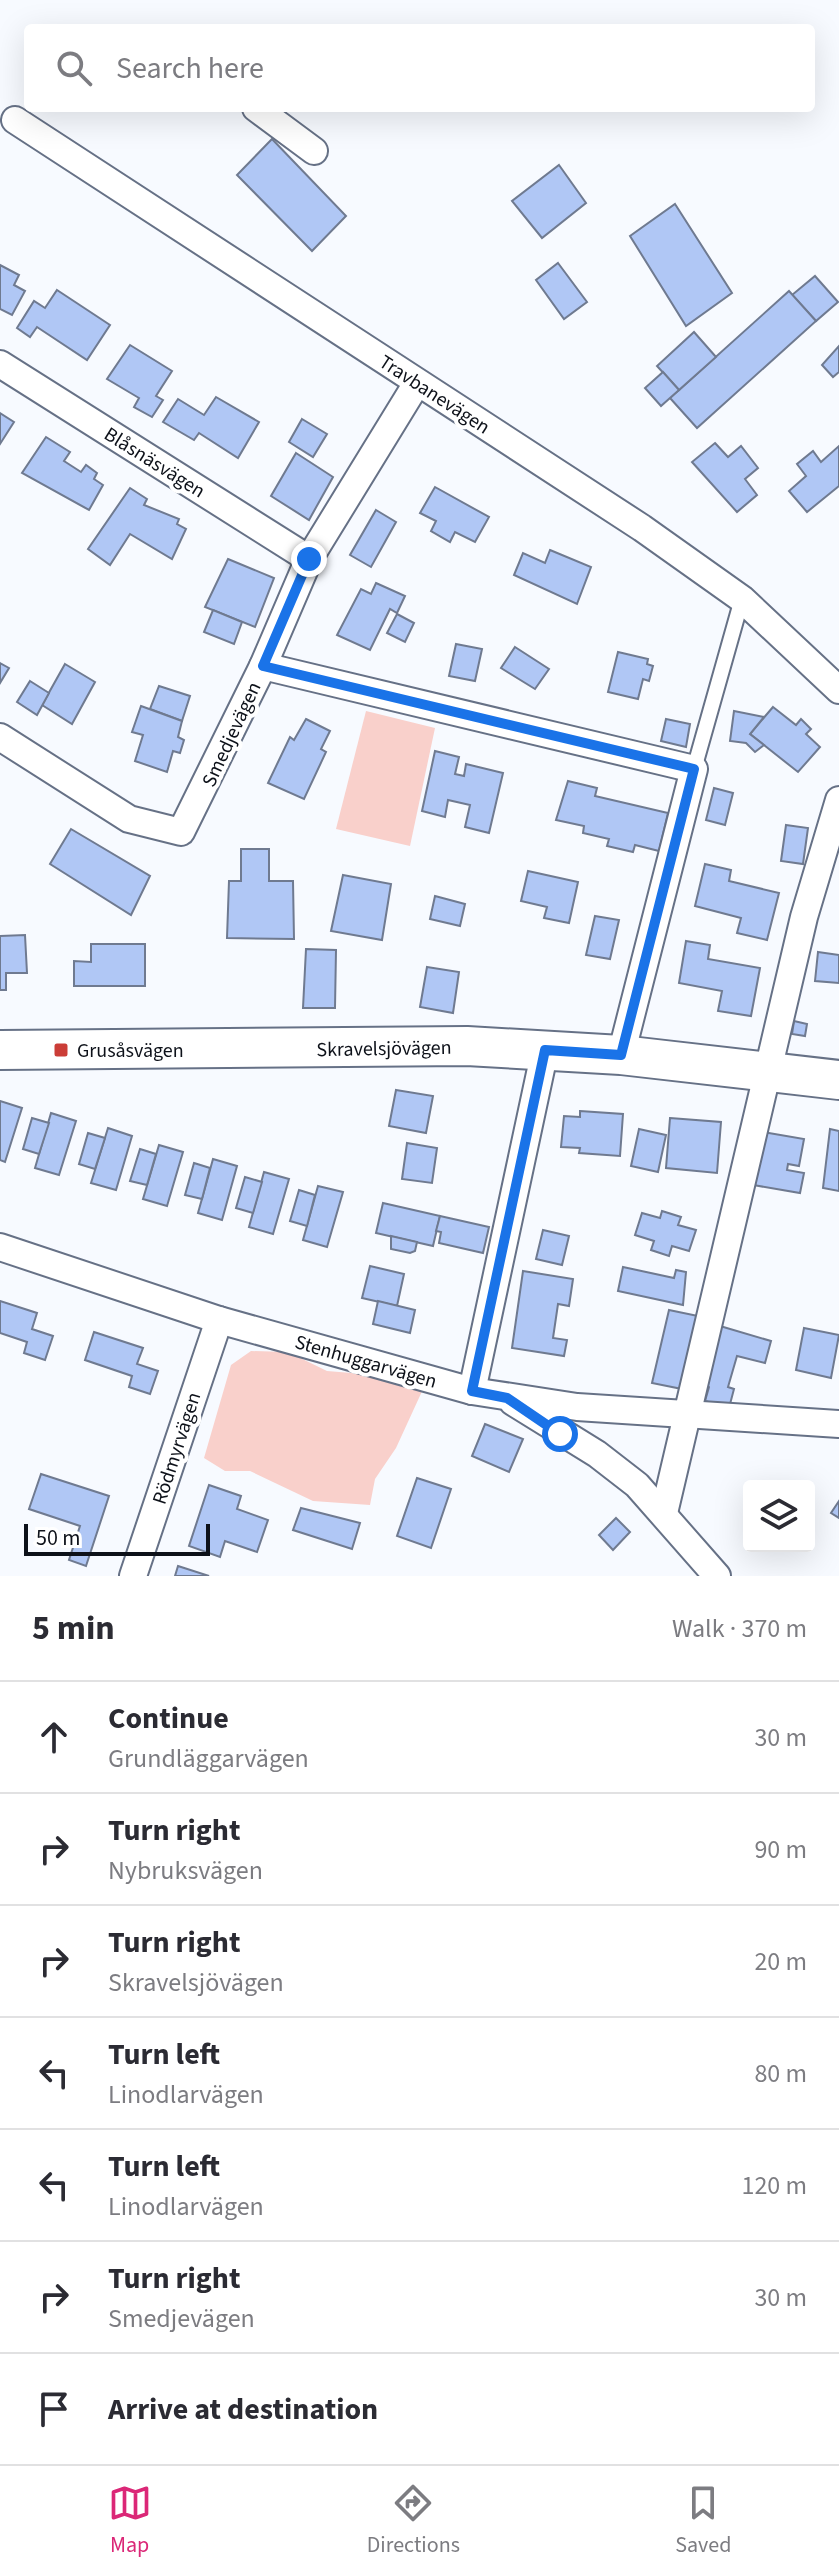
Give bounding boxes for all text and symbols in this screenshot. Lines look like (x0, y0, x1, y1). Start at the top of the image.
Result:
search box (24, 24, 815, 112)
icon: search (52, 46, 96, 90)
text: Search here (116, 47, 264, 90)
street label: Travbanevägen (373, 348, 495, 441)
street label: Blåsnäsvägen (99, 421, 210, 505)
route end (291, 541, 327, 577)
street label: Smedjevägen (195, 677, 268, 792)
street label: Skravelsjövägen (316, 1034, 452, 1064)
place label: Grusåsvägen (77, 1037, 184, 1065)
marker: Grusåsvägen (52, 1041, 70, 1059)
street label: Stenhuggarvägen (292, 1328, 440, 1396)
street label: Rödmyrvägen (146, 1389, 208, 1508)
route start (542, 1416, 578, 1452)
map controls (743, 1480, 815, 1552)
button: layers (743, 1480, 815, 1552)
scale bar (24, 1520, 210, 1556)
text: 50 m (36, 1522, 81, 1554)
text: 5 min (32, 1604, 115, 1653)
text: Walk · 370 m (672, 1610, 807, 1647)
text: Continue (108, 1697, 229, 1740)
icon: ahead (32, 1715, 76, 1759)
text: 30 m (754, 1719, 807, 1756)
text: Grundläggarvägen (108, 1740, 309, 1777)
text: Turn right (108, 1809, 240, 1852)
icon: right (32, 1827, 76, 1871)
text: 90 m (754, 1831, 807, 1868)
text: Nybruksvägen (108, 1852, 263, 1889)
text: Turn right (108, 1921, 240, 1964)
icon: right (32, 1939, 76, 1983)
text: 20 m (754, 1943, 807, 1980)
text: Skravelsjövägen (108, 1964, 284, 2001)
text: Turn left (108, 2033, 220, 2076)
icon: left (32, 2051, 76, 2095)
text: 80 m (754, 2055, 807, 2092)
text: Linodlarvägen (108, 2076, 264, 2113)
text: Turn left (108, 2145, 220, 2188)
icon: left (32, 2163, 76, 2207)
text: 120 m (741, 2167, 807, 2204)
text: Linodlarvägen (108, 2188, 264, 2225)
text: Turn right (108, 2257, 240, 2300)
icon: right (32, 2275, 76, 2319)
text: 30 m (754, 2279, 807, 2316)
text: Smedjevägen (108, 2300, 255, 2337)
icon: arrive (32, 2387, 76, 2431)
text: Arrive at destination (108, 2388, 378, 2431)
tab: Map (108, 2481, 152, 2561)
tab: Directions (367, 2481, 460, 2561)
tab: Saved (675, 2481, 731, 2561)

